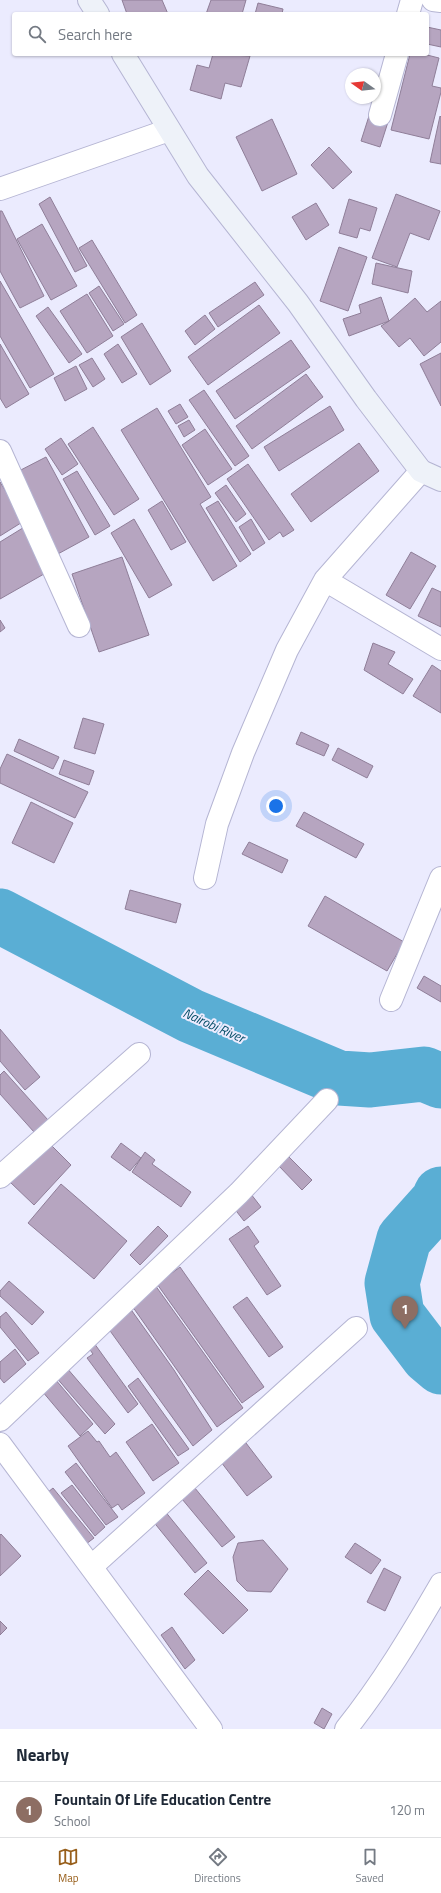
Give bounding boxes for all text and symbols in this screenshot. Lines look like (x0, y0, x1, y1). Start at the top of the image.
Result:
search box (12, 12, 429, 56)
icon: search (26, 23, 48, 45)
text: Search here (58, 23, 132, 46)
north arrow (345, 68, 381, 104)
your location (266, 796, 286, 816)
water label: Nairobi River (180, 1003, 250, 1048)
pin: 1 (392, 1296, 418, 1329)
text: Nearby (16, 1742, 69, 1768)
text: Fountain Of Life Education Centre (54, 1788, 271, 1811)
text: 1 (25, 1800, 33, 1820)
text: 120 m (389, 1800, 425, 1820)
text: School (54, 1811, 90, 1831)
tab: Map (57, 1846, 79, 1886)
tab: Directions (194, 1846, 241, 1886)
tab: Saved (356, 1846, 384, 1886)

